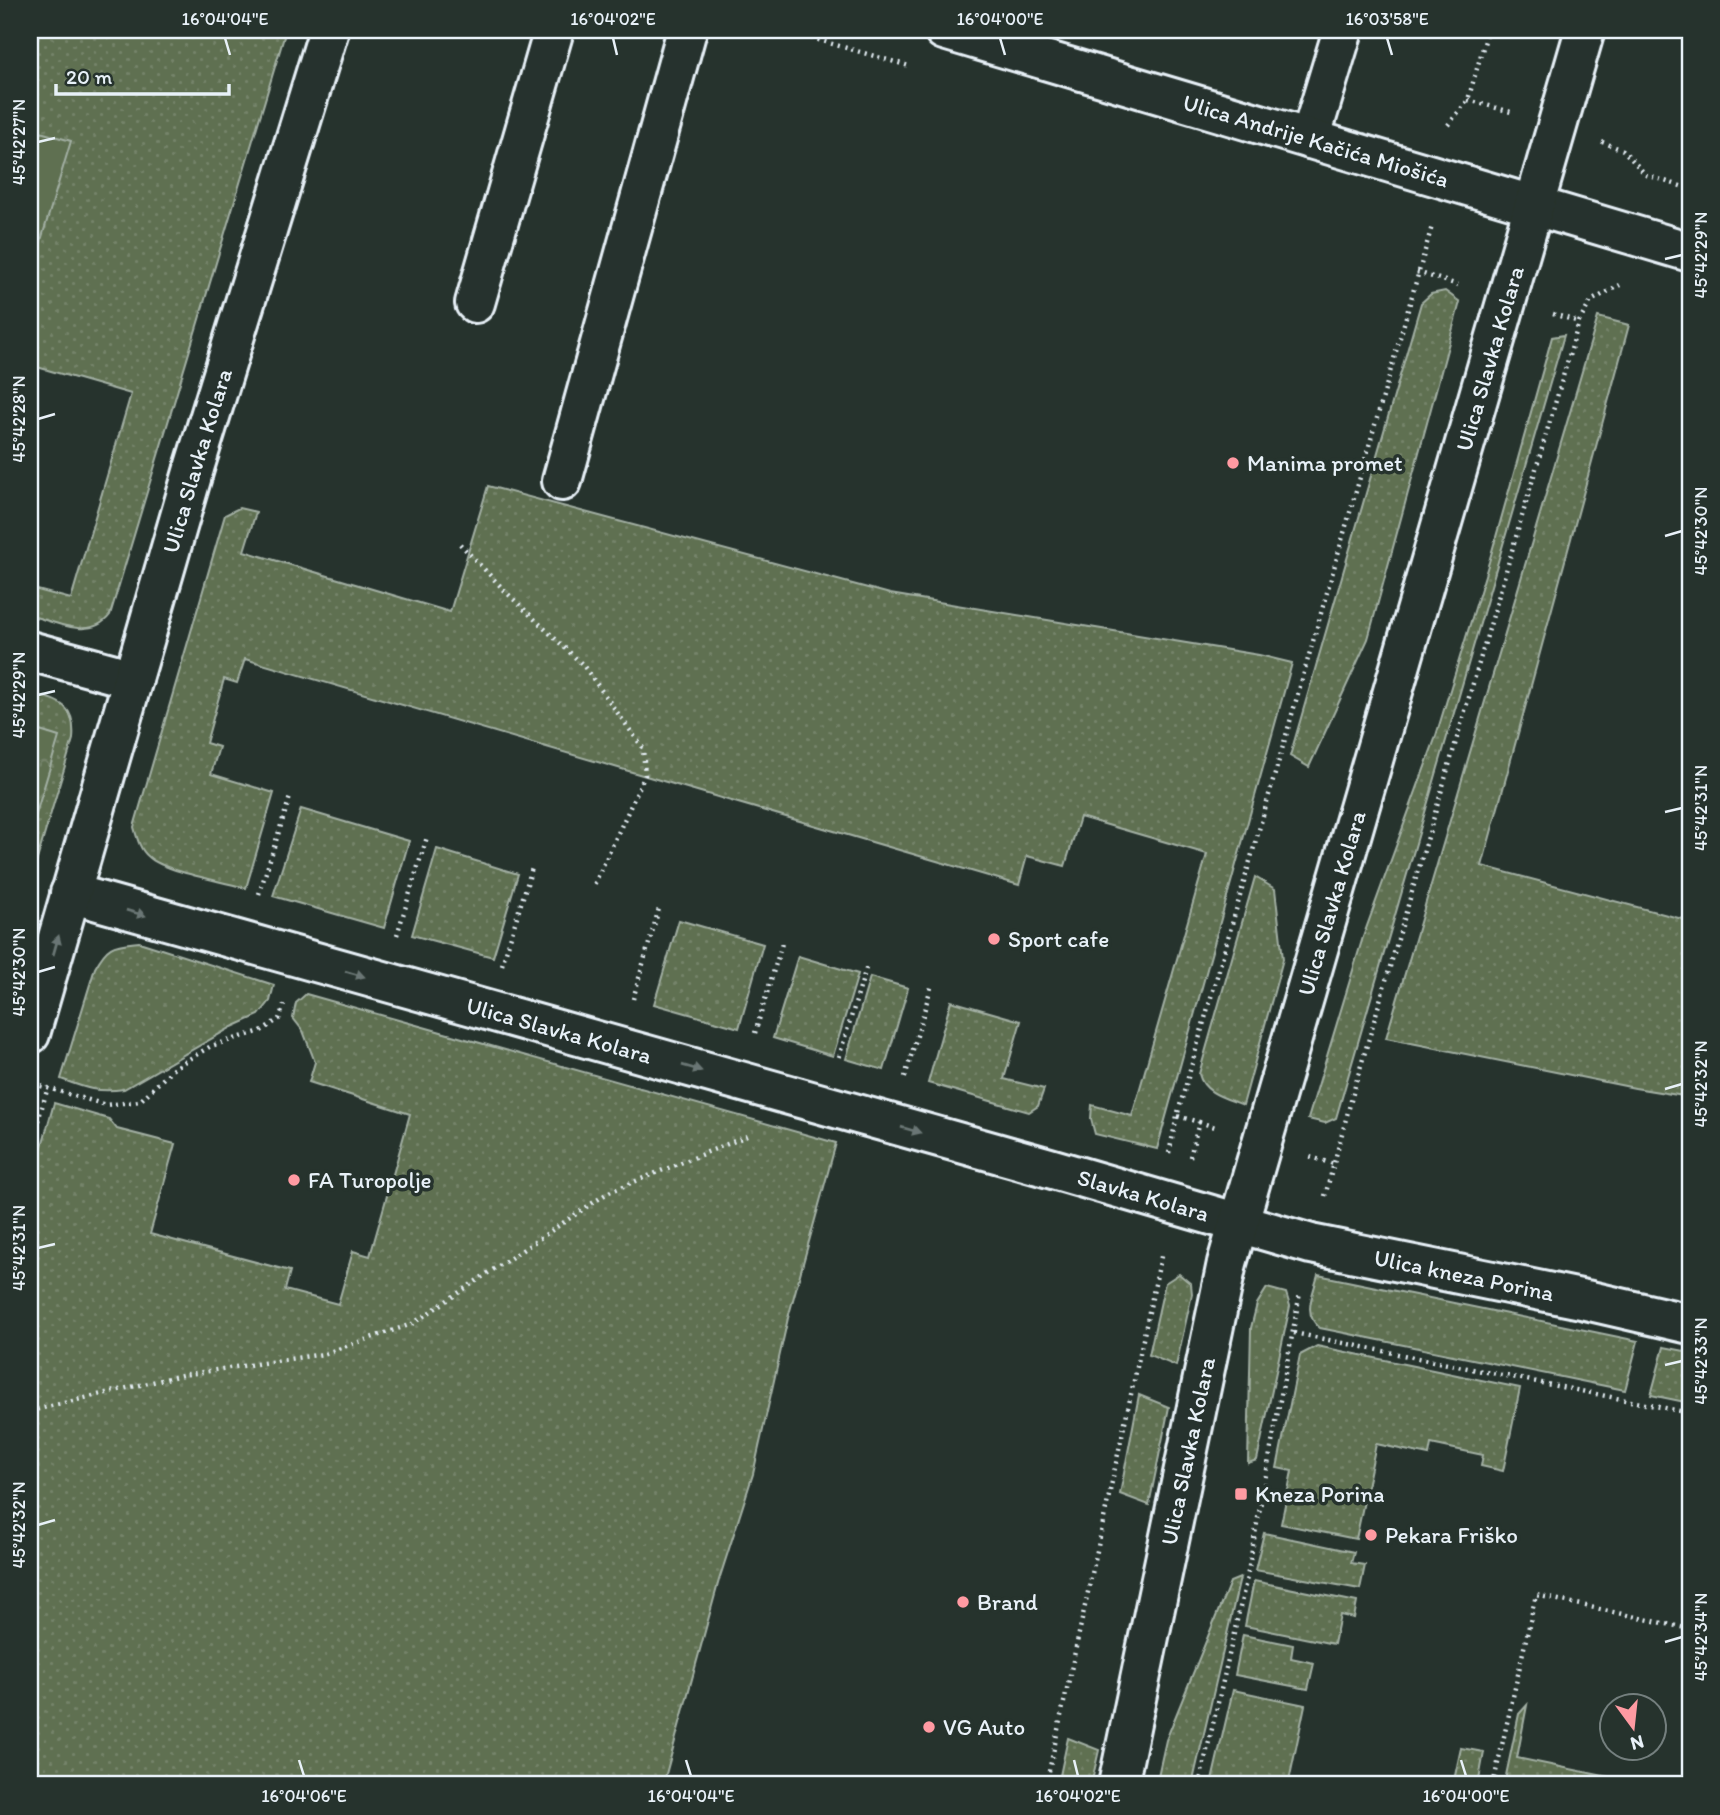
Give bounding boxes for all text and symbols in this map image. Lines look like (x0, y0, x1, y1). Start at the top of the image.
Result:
text: 16°04'04"E (182, 8, 268, 30)
text: 16°04'02"E (570, 8, 656, 30)
text: 16°04'00"E (956, 8, 1044, 30)
text: 16°03'58"E (1345, 8, 1429, 30)
scale bar (56, 52, 229, 96)
text: 20 m (66, 64, 113, 89)
street label: Ulica Andrije Kačića Miošića (1180, 88, 1452, 193)
text: 45°42'27"N (8, 99, 30, 185)
text: 45°42'29"N (1690, 212, 1712, 298)
street label: Ulica Slavka Kolara (1449, 263, 1530, 454)
street label: Ulica Slavka Kolara (156, 365, 238, 557)
text: 45°42'28"N (8, 375, 30, 463)
place label: Manima promet (1247, 449, 1403, 477)
marker: Manima promet (1225, 455, 1241, 471)
text: 45°42'30"N (1690, 487, 1712, 575)
text: 45°42'29"N (8, 652, 30, 738)
text: 45°42'31"N (1690, 765, 1712, 851)
street label: Ulica Slavka Kolara (1291, 807, 1372, 999)
one-way arrow (125, 908, 147, 919)
place label: Sport cafe (1008, 925, 1109, 953)
text: 45°42'30"N (8, 928, 30, 1016)
marker: Sport cafe (986, 931, 1002, 947)
one-way arrow (51, 933, 62, 955)
one-way arrow (344, 969, 366, 980)
street label: Ulica Slavka Kolara (463, 991, 655, 1070)
text: 45°42'32"N (1690, 1040, 1712, 1128)
one-way arrow (682, 1064, 703, 1074)
one-way arrow (901, 1125, 922, 1135)
street label: Slavka Kolara (1074, 1163, 1212, 1228)
place label: FA Turopolje (308, 1166, 432, 1194)
marker: FA Turopolje (286, 1172, 302, 1188)
text: 45°42'31"N (8, 1205, 30, 1291)
street label: Ulica kneza Porina (1372, 1243, 1557, 1307)
text: 45°42'33"N (1690, 1317, 1712, 1405)
street label: Ulica Slavka Kolara (1154, 1355, 1221, 1548)
place label: Kneza Porina (1255, 1480, 1385, 1508)
text: 45°42'32"N (8, 1481, 30, 1569)
marker: Kneza Porina (1233, 1486, 1249, 1502)
place label: Pekara Friško (1385, 1521, 1518, 1549)
marker: Pekara Friško (1363, 1527, 1379, 1543)
place label: Brand (977, 1588, 1038, 1616)
text: 45°42'34"N (1690, 1593, 1712, 1681)
marker: Brand (955, 1594, 971, 1610)
north arrow (1598, 1692, 1668, 1762)
place label: VG Auto (943, 1713, 1025, 1741)
marker: VG Auto (921, 1719, 937, 1735)
text: N (1628, 1730, 1646, 1756)
text: 16°04'06"E (261, 1785, 347, 1807)
text: 16°04'04"E (648, 1785, 734, 1807)
text: 16°04'02"E (1035, 1785, 1121, 1807)
text: 16°04'00"E (1422, 1785, 1510, 1807)

